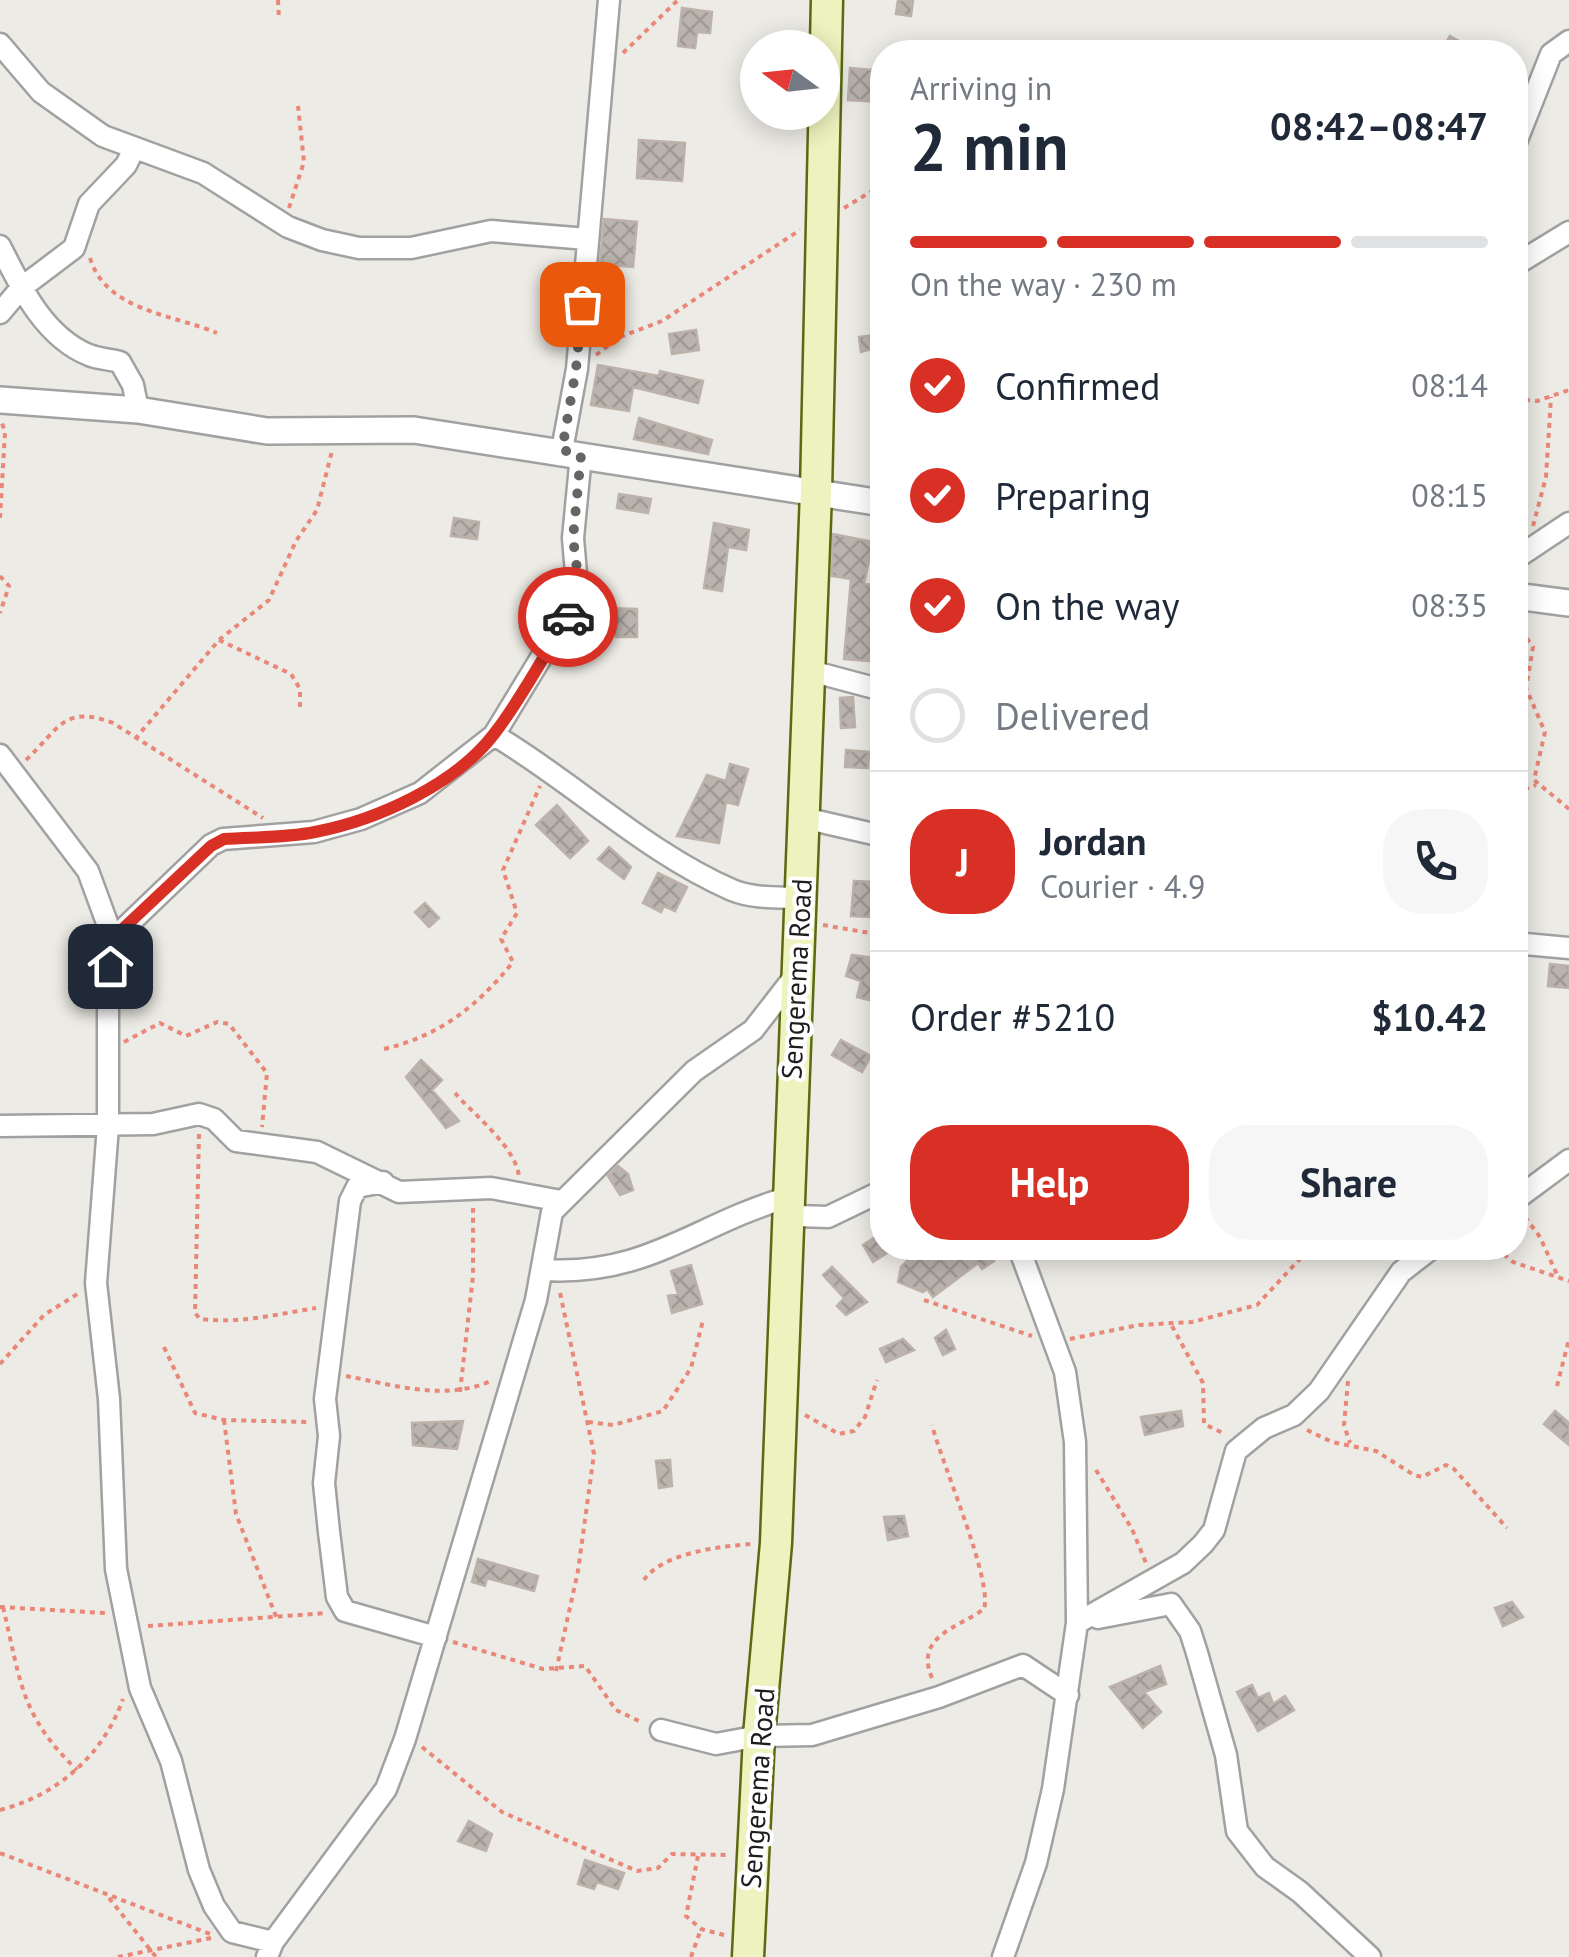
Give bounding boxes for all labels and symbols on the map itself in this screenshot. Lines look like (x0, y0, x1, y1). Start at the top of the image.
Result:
north arrow (740, 30, 840, 130)
pin (540, 262, 625, 347)
courier (518, 567, 618, 667)
street label: Sengerema Road (772, 878, 820, 1080)
pin (68, 924, 153, 1009)
street label: Sengerema Road (732, 1687, 782, 1889)

